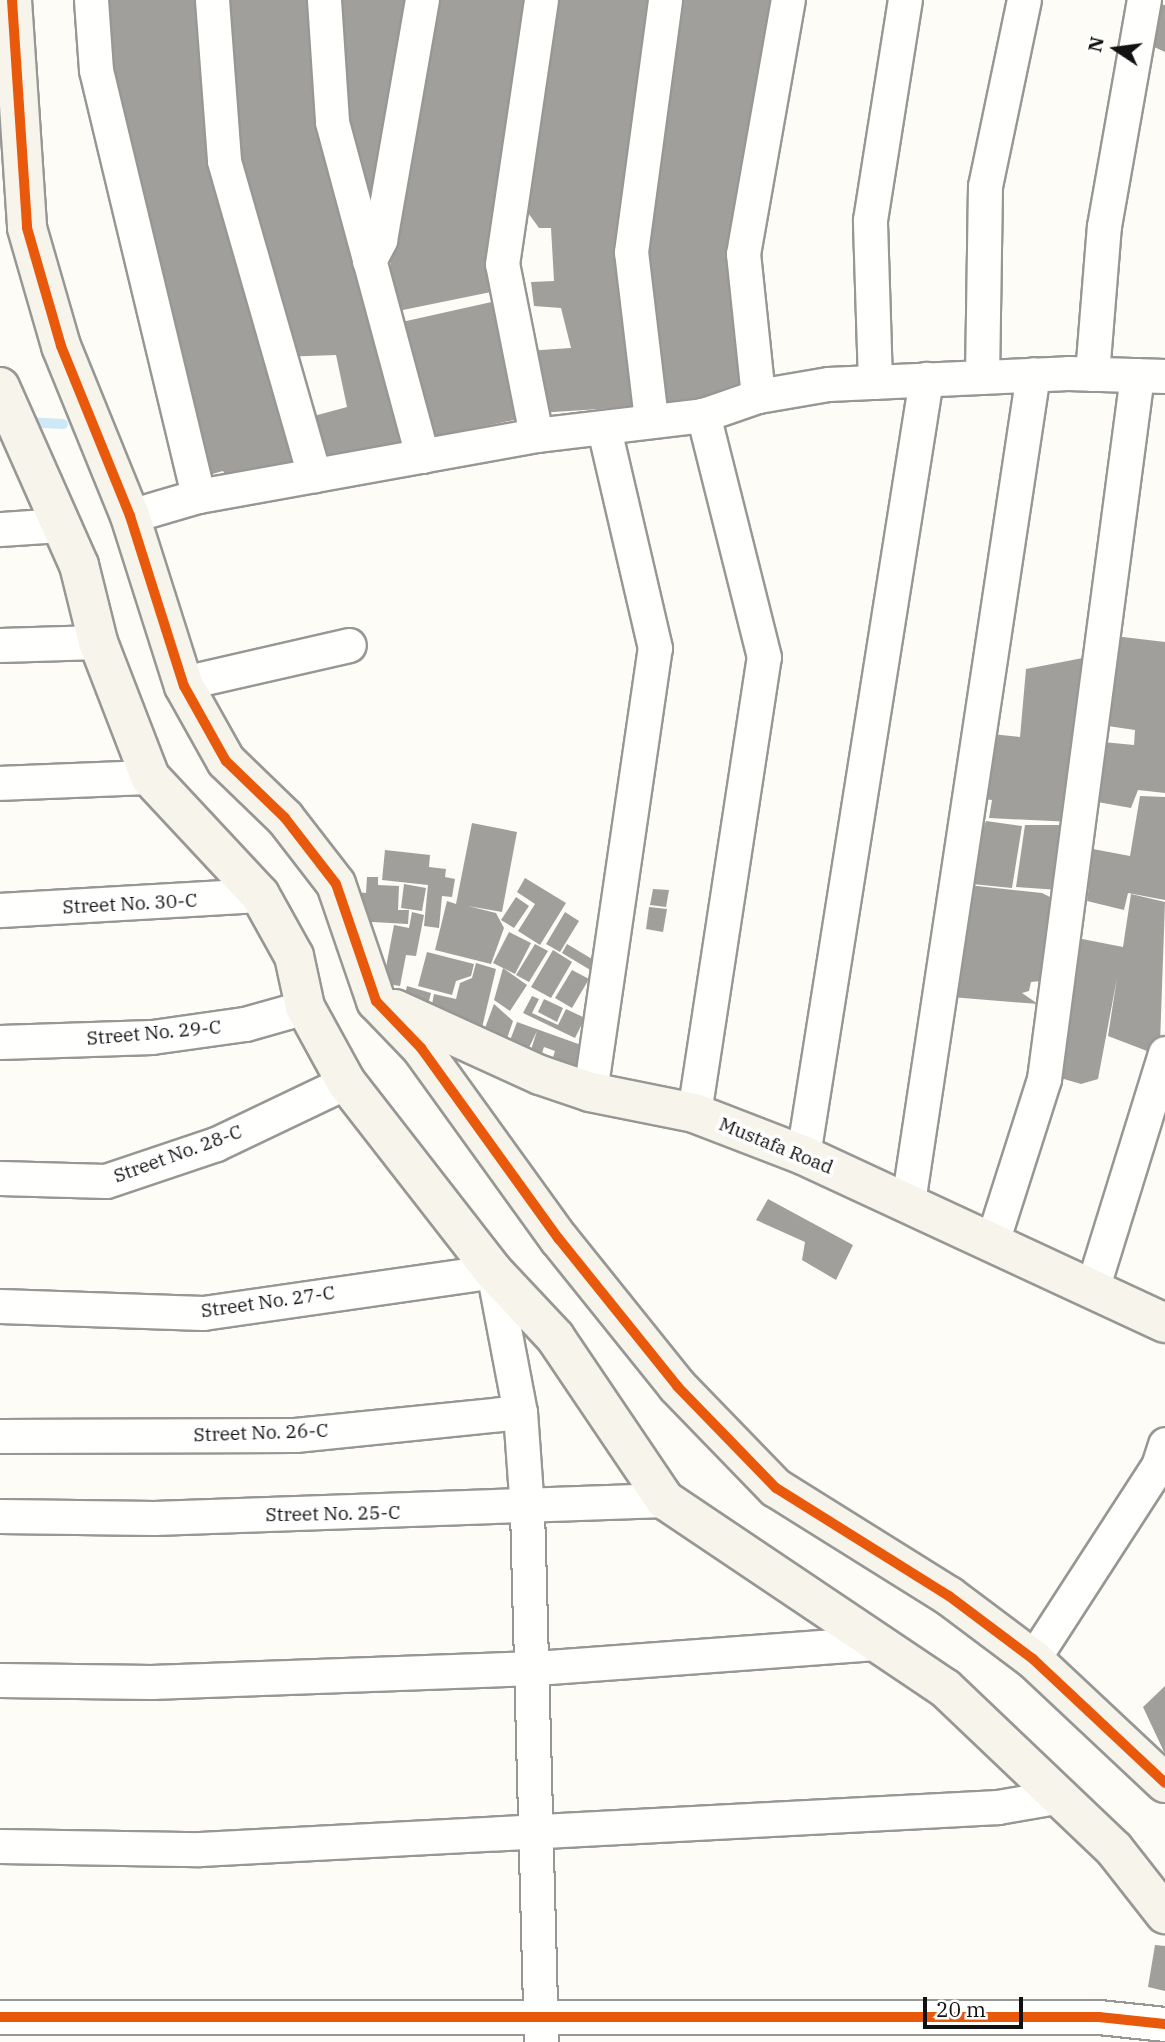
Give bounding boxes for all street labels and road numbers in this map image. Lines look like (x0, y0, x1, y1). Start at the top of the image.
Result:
street label: Street No. 30-C (62, 889, 198, 919)
street label: Street No. 29-C (86, 1016, 222, 1050)
street label: Mustafa Road (716, 1113, 836, 1179)
street label: Street No. 28-C (111, 1120, 245, 1188)
street label: Street No. 27-C (200, 1281, 336, 1323)
street label: Street No. 26-C (193, 1419, 329, 1447)
street label: Street No. 25-C (265, 1501, 401, 1527)

